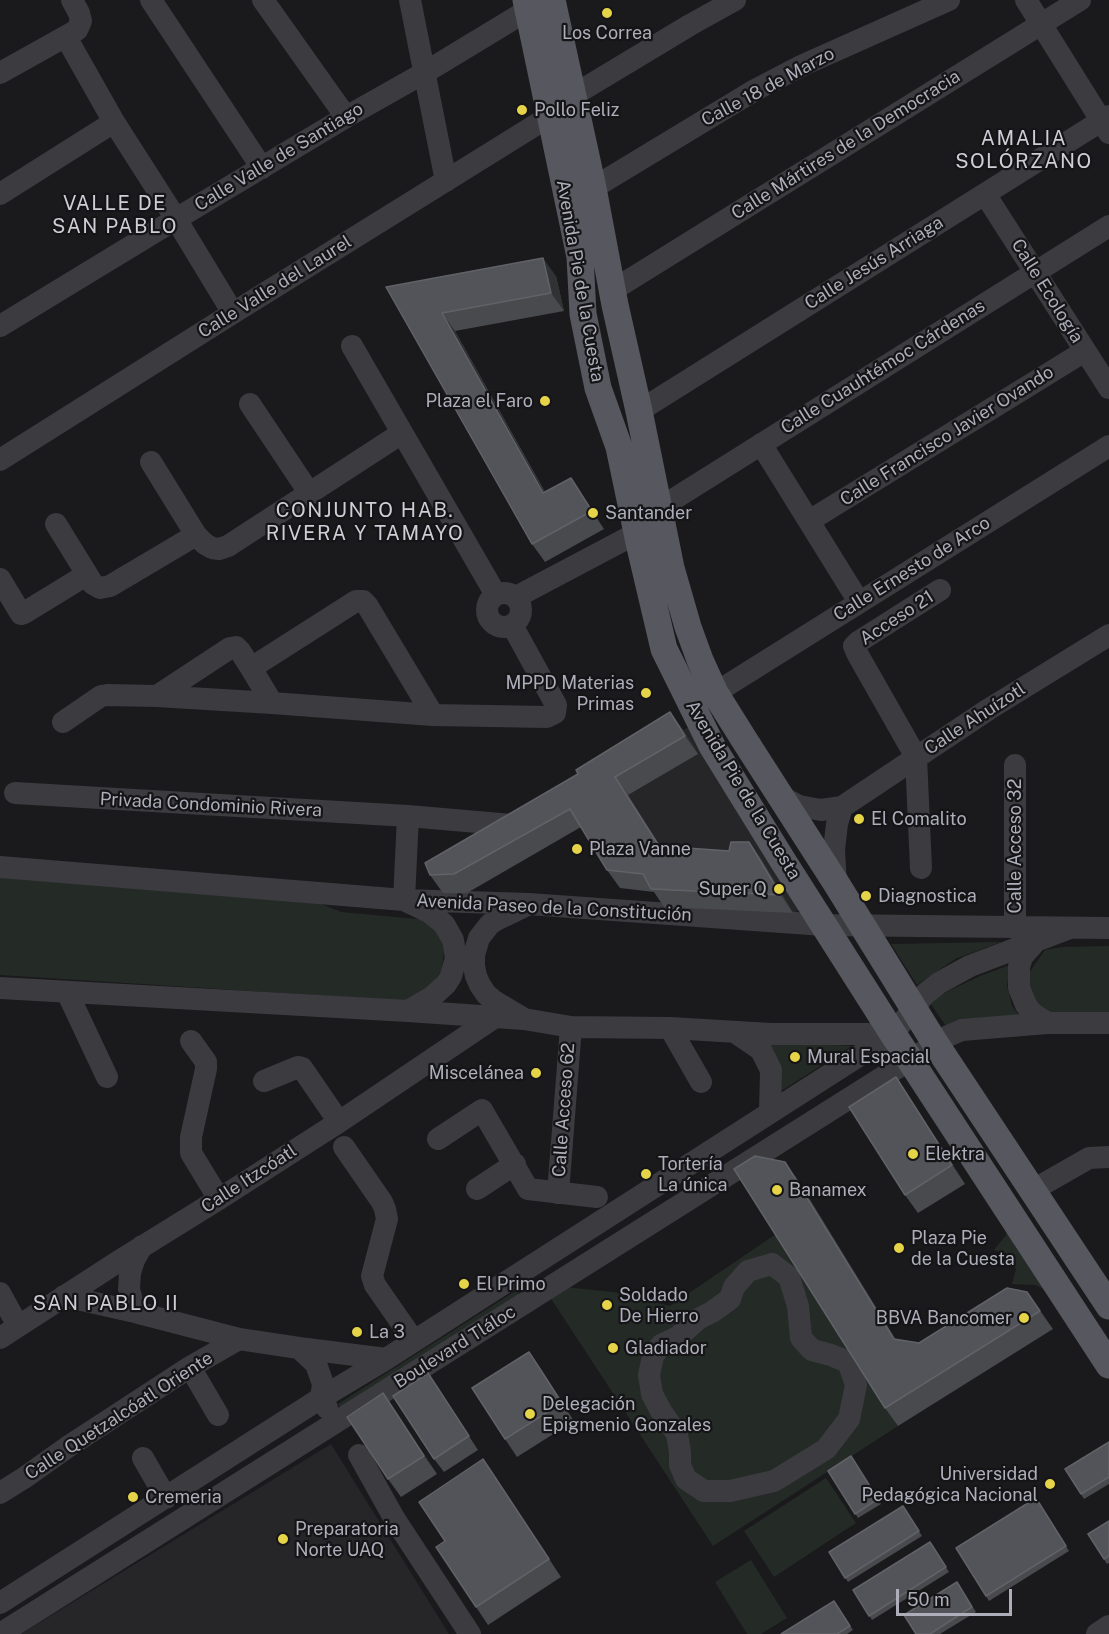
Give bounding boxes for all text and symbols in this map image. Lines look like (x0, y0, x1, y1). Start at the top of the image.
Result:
marker: Los Correa (600, 6, 614, 20)
place label: Los Correa (562, 22, 652, 44)
street label: Calle 18 de Marzo (698, 43, 838, 131)
street label: Calle Mártires de la Democracia (728, 65, 964, 225)
street label: Calle Valle de Santiago (191, 98, 367, 216)
place label: Pollo Feliz (534, 99, 619, 121)
marker: Pollo Feliz (515, 103, 529, 117)
district label: AMALIA SOLÓRZANO (955, 127, 1093, 174)
street label: Avenida Pie de la Cuesta (552, 178, 608, 384)
district label: VALLE DE SAN PABLO (52, 192, 178, 239)
street label: Calle Jesús Arriaga (801, 212, 947, 314)
street label: Calle Valle del Laurel (194, 231, 356, 343)
street label: Calle Ecología (1006, 235, 1088, 347)
street label: Calle Cuauhtémoc Cárdenas (777, 295, 989, 439)
street label: Calle Francisco Javier Ovando (836, 361, 1058, 511)
place label: Plaza el Faro (426, 390, 533, 412)
marker: Plaza el Faro (538, 394, 552, 408)
district label: CONJUNTO HAB. RIVERA Y TAMAYO (266, 499, 464, 546)
place label: Santander (605, 502, 692, 524)
marker: Santander (586, 506, 600, 520)
street label: Calle Ernesto de Arco (830, 512, 994, 626)
street label: Acceso 21 (856, 586, 938, 650)
place label: MPPD Materias Primas (505, 672, 634, 714)
street label: Calle Ahuízotl (921, 678, 1029, 760)
marker: MPPD Materias Primas (639, 686, 653, 700)
street label: Avenida Pie de la Cuesta (681, 697, 805, 883)
street label: Calle Acceso 32 (1004, 779, 1026, 913)
street label: Privada Condominio Rivera (99, 788, 323, 822)
place label: El Comalito (871, 808, 967, 830)
marker: El Comalito (852, 812, 866, 826)
place label: Plaza Vanne (589, 838, 691, 860)
marker: Plaza Vanne (570, 842, 584, 856)
place label: Super Q (699, 878, 767, 900)
marker: Super Q (772, 882, 786, 896)
place label: Diagnostica (878, 885, 977, 907)
marker: Diagnostica (859, 889, 873, 903)
street label: Avenida Paseo de la Constitución (416, 890, 692, 926)
street label: Calle Acceso 62 (549, 1042, 579, 1178)
place label: Mural Espacial (807, 1046, 930, 1068)
marker: Mural Espacial (788, 1050, 802, 1064)
place label: Miscelánea (429, 1062, 524, 1084)
marker: Miscelánea (529, 1066, 543, 1080)
street label: Calle Itzcóatl (197, 1140, 301, 1218)
place label: Elektra (925, 1143, 985, 1165)
marker: Elektra (906, 1147, 920, 1161)
place label: Tortería La única (658, 1153, 727, 1196)
marker: Tortería La única (639, 1167, 653, 1181)
place label: Banamex (789, 1179, 867, 1201)
marker: Banamex (770, 1183, 784, 1197)
place label: Plaza Pie de la Cuesta (911, 1227, 1015, 1270)
marker: Plaza Pie de la Cuesta (892, 1241, 906, 1255)
place label: El Primo (476, 1273, 546, 1295)
marker: El Primo (457, 1277, 471, 1291)
place label: Soldado De Hierro (619, 1284, 699, 1326)
district label: SAN PABLO II (33, 1292, 179, 1316)
marker: Soldado De Hierro (600, 1298, 614, 1312)
street label: Boulevard Tláloc (390, 1301, 520, 1393)
place label: BBVA Bancomer (876, 1307, 1012, 1329)
marker: BBVA Bancomer (1017, 1311, 1031, 1325)
place label: La 3 (369, 1321, 405, 1343)
marker: La 3 (350, 1325, 364, 1339)
place label: Gladiador (625, 1337, 707, 1359)
marker: Gladiador (606, 1341, 620, 1355)
street label: Calle Quetzalcóatl Oriente (21, 1347, 217, 1485)
place label: Delegación Epigmenio Gonzales (542, 1393, 711, 1436)
marker: Delegación Epigmenio Gonzales (523, 1407, 537, 1421)
place label: Universidad Pedagógica Nacional (862, 1463, 1038, 1506)
marker: Universidad Pedagógica Nacional (1043, 1477, 1057, 1491)
place label: Cremeria (145, 1486, 222, 1508)
marker: Cremeria (126, 1490, 140, 1504)
place label: Preparatoria Norte UAQ (295, 1518, 399, 1561)
marker: Preparatoria Norte UAQ (276, 1532, 290, 1546)
scale bar (899, 1577, 1014, 1615)
text: 50 m (907, 1589, 950, 1610)

